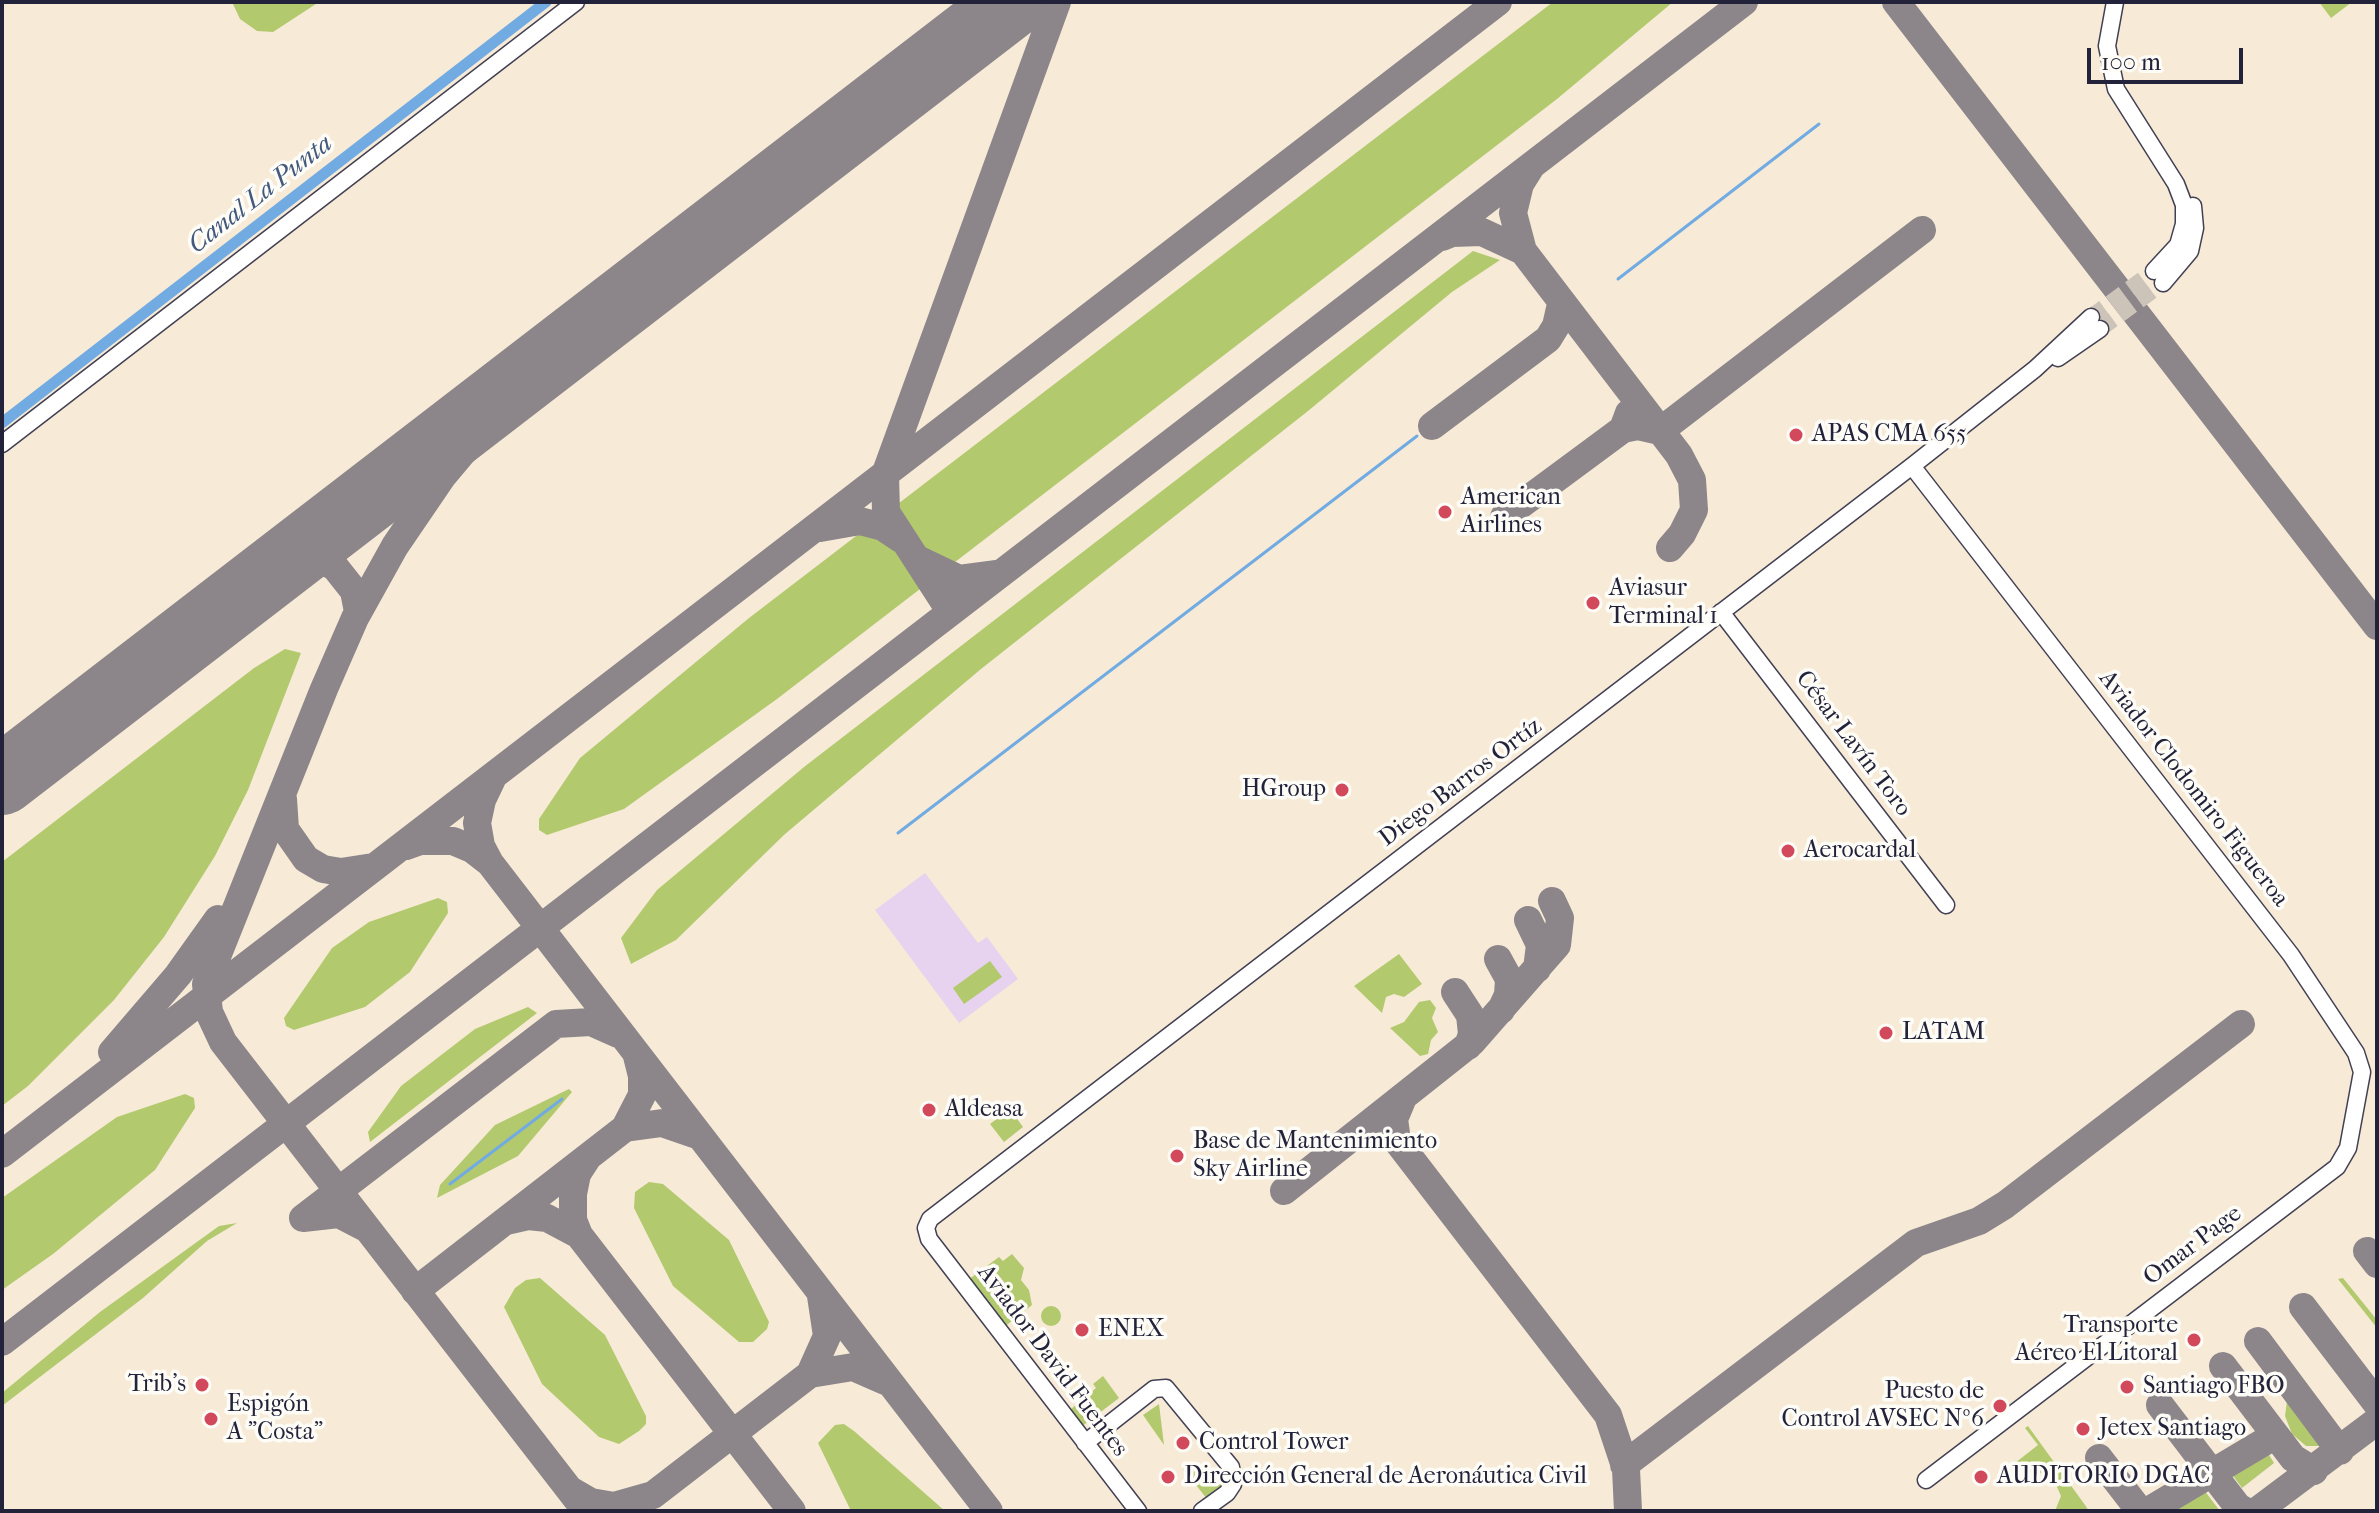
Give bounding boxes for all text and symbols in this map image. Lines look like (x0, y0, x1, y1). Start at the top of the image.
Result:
scale bar (2091, 32, 2247, 82)
text: 100 m (2101, 48, 2161, 76)
water label: Canal La Punta (183, 129, 339, 261)
place label: APAS CMA 655 (1812, 421, 1967, 449)
marker: APAS CMA 655 (1787, 426, 1805, 444)
place label: American Airlines (1461, 484, 1561, 540)
marker: American Airlines (1436, 503, 1454, 521)
place label: Aviasur Terminal 1 (1609, 575, 1718, 631)
marker: Aviasur Terminal 1 (1584, 594, 1602, 612)
street label: César Lavín Toro (1789, 665, 1917, 823)
street label: Aviador Clodomiro Figueroa (2092, 665, 2294, 913)
street label: Diego Barros Ortíz (1374, 713, 1548, 853)
place label: HGroup (1242, 776, 1326, 804)
marker: HGroup (1333, 781, 1351, 799)
place label: Aerocardal (1804, 837, 1916, 865)
marker: Aerocardal (1779, 842, 1797, 860)
place label: LATAM (1902, 1019, 1985, 1047)
marker: LATAM (1877, 1024, 1895, 1042)
place label: Aldeasa (945, 1096, 1023, 1124)
marker: Aldeasa (920, 1101, 938, 1119)
place label: Base de Mantenimiento Sky Airline (1193, 1128, 1437, 1184)
marker: Base de Mantenimiento Sky Airline (1168, 1147, 1186, 1165)
street label: Omar Page (2138, 1200, 2248, 1292)
street label: Aviador David Fuentes (970, 1259, 1134, 1463)
place label: Transporte Aéreo El Litoral (2015, 1312, 2178, 1368)
place label: ENEX (1098, 1316, 1164, 1344)
marker: ENEX (1073, 1321, 1091, 1339)
marker: Transporte Aéreo El Litoral (2185, 1331, 2203, 1349)
place label: Trib's (128, 1371, 186, 1399)
place label: Santiago FBO (2143, 1373, 2285, 1401)
marker: Trib's (193, 1376, 211, 1394)
place label: Puesto de Control AVSEC Nº6 (1782, 1378, 1984, 1434)
marker: Santiago FBO (2118, 1378, 2136, 1396)
place label: Espigón A "Costa" (227, 1391, 323, 1447)
marker: Puesto de Control AVSEC Nº6 (1991, 1397, 2009, 1415)
marker: Espigón A "Costa" (202, 1410, 220, 1428)
place label: Jetex Santiago (2099, 1415, 2246, 1443)
marker: Jetex Santiago (2074, 1420, 2092, 1438)
place label: Control Tower (1199, 1429, 1348, 1457)
marker: Control Tower (1174, 1434, 1192, 1452)
place label: Dirección General de Aeronáutica Civil (1184, 1463, 1587, 1491)
place label: AUDITORIO DGAC (1997, 1463, 2210, 1491)
marker: Dirección General de Aeronáutica Civil (1159, 1468, 1177, 1486)
marker: AUDITORIO DGAC (1972, 1468, 1990, 1486)

